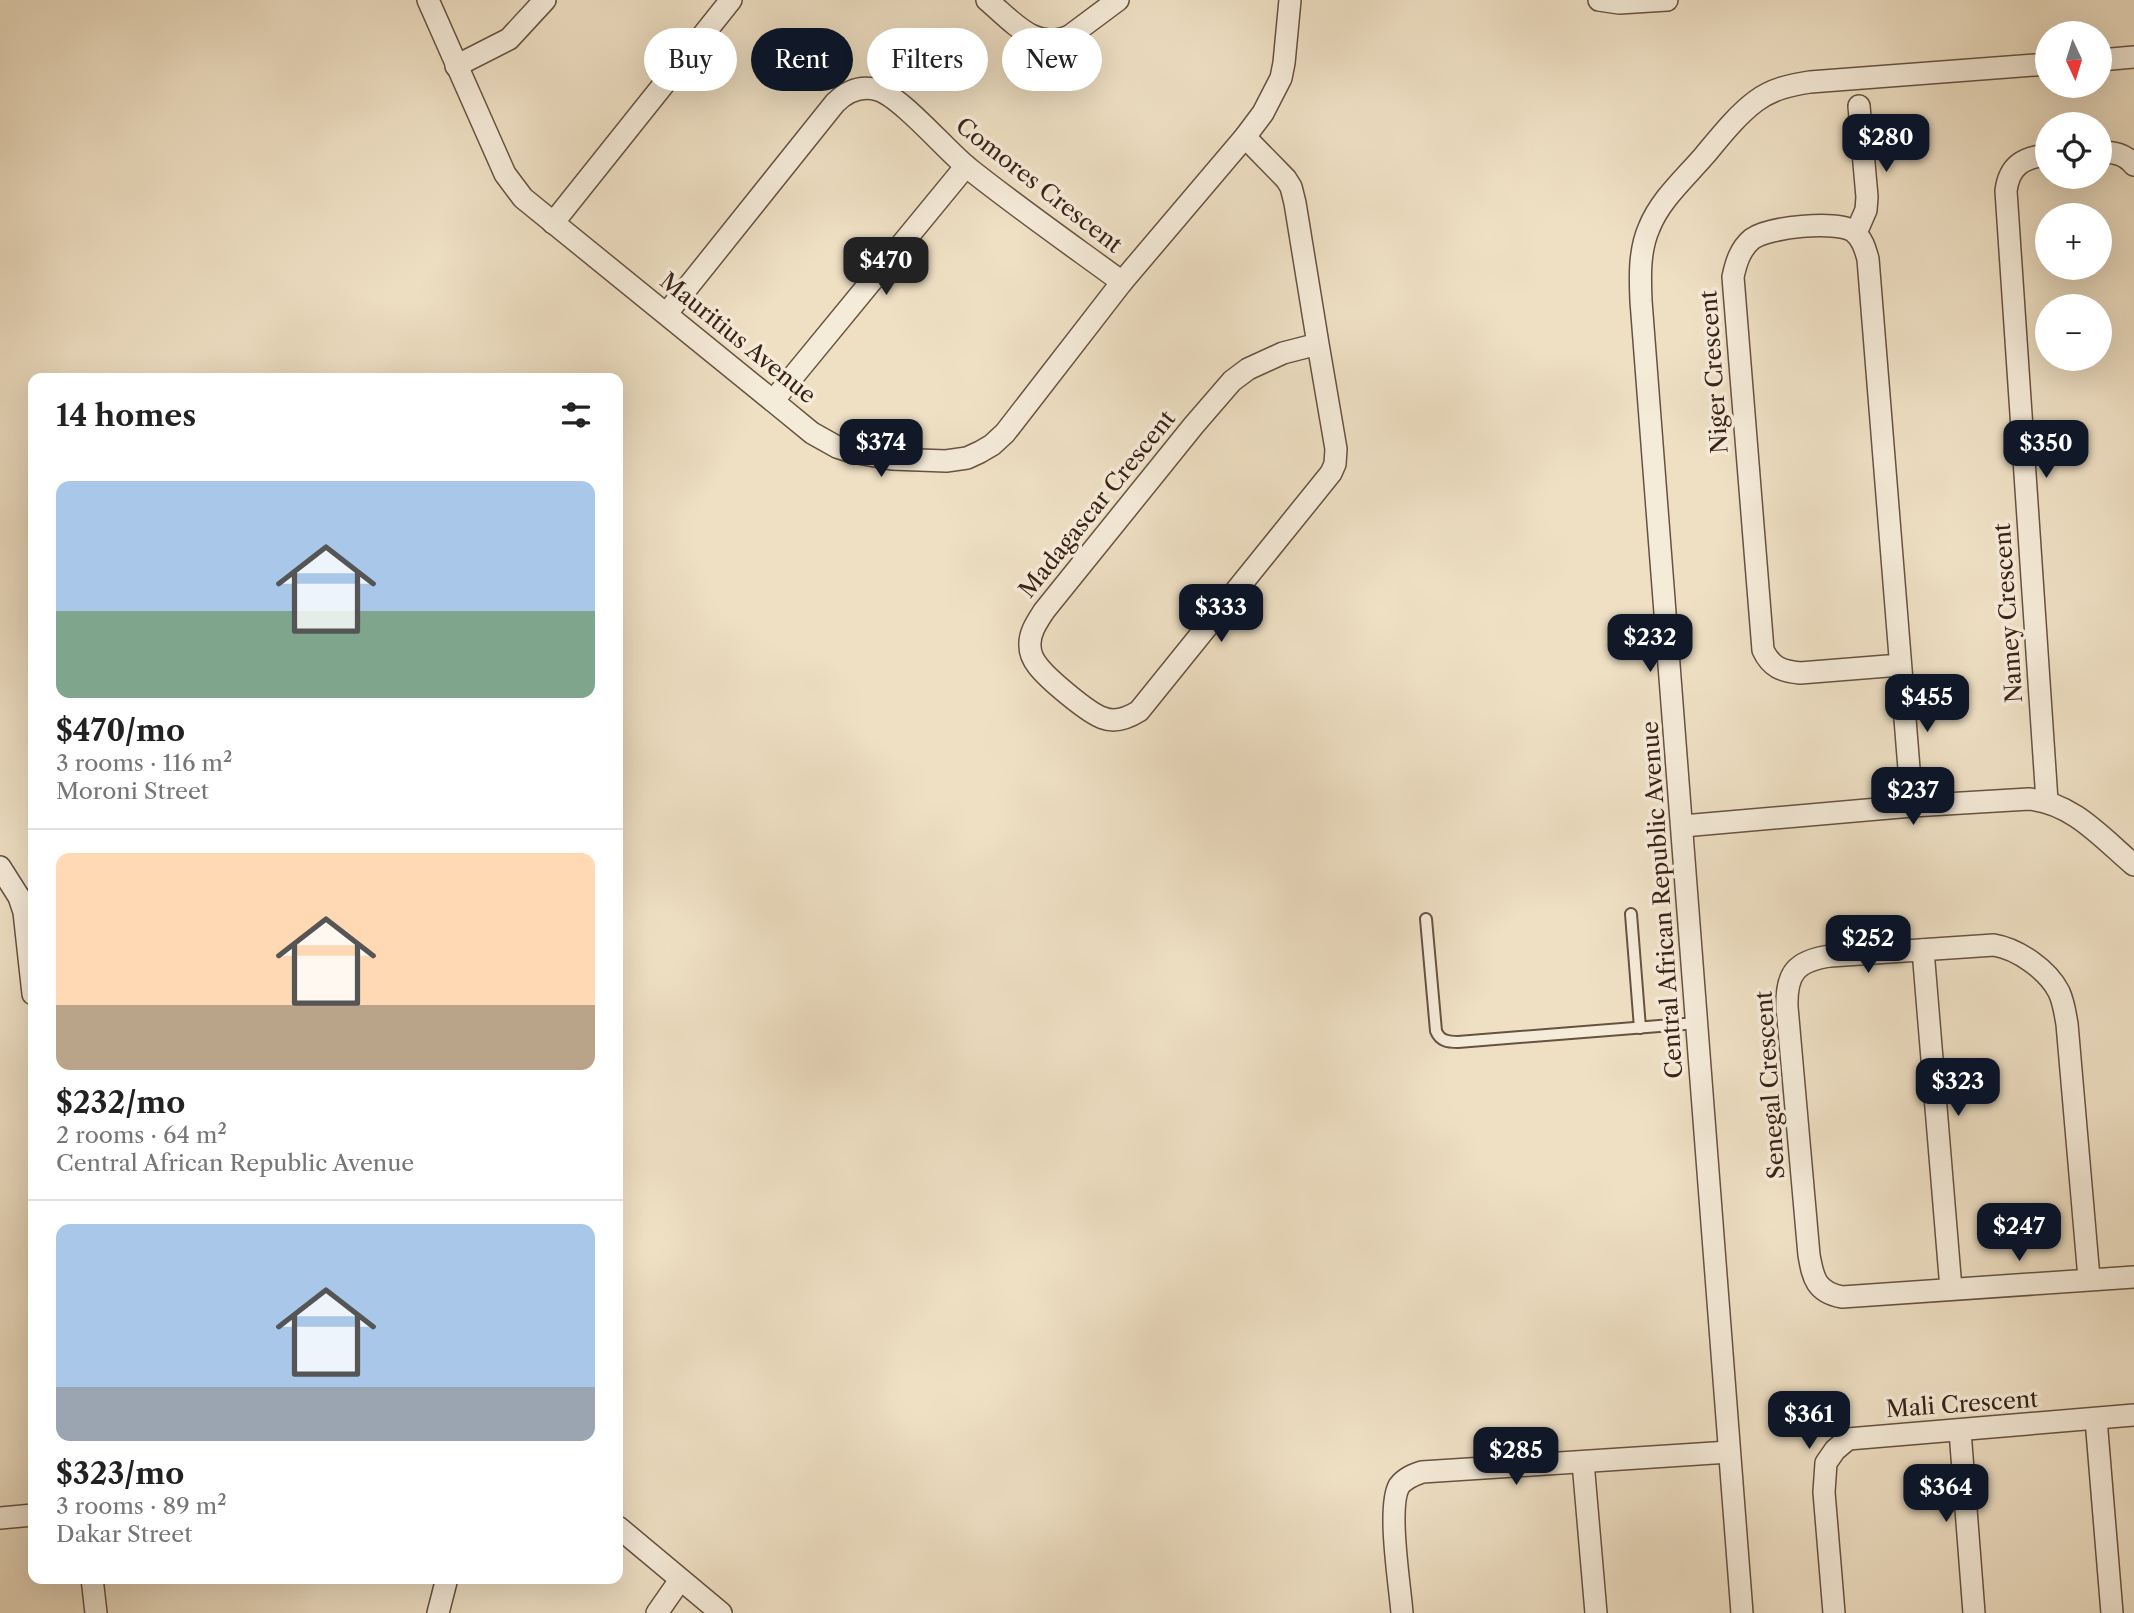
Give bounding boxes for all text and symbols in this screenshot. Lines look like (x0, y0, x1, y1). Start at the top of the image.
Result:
north arrow (2035, 21, 2112, 98)
map controls (2035, 21, 2112, 371)
chip: Buy (644, 28, 737, 91)
chip: Rent (751, 28, 853, 91)
chip: Filters (867, 28, 988, 91)
chip: New (1002, 28, 1102, 91)
street label: Comores Crescent (950, 111, 1128, 259)
button: locate (2035, 112, 2112, 189)
pin: $280 (1845, 114, 1927, 174)
text: $280 (1858, 123, 1914, 151)
button: + (2035, 203, 2112, 280)
pin: $470 (845, 238, 927, 297)
text: $470 (859, 246, 913, 274)
street label: Mauritius Avenue (654, 267, 822, 409)
street label: Niger Crescent (1694, 289, 1734, 455)
button: − (2035, 294, 2112, 371)
icon: filters (557, 396, 595, 434)
text: 14 homes (56, 397, 196, 434)
street label: Madagascar Crescent (1013, 405, 1181, 603)
pin: $374 (840, 420, 922, 479)
pin: $350 (2005, 420, 2087, 480)
text: $374 (856, 428, 906, 456)
text: $350 (2019, 429, 2073, 457)
street label: Namey Crescent (1988, 522, 2028, 704)
icon: home (263, 526, 389, 652)
pin: $333 (1180, 584, 1262, 644)
text: $333 (1195, 593, 1247, 621)
pin: $232 (1609, 614, 1691, 674)
text: $232 (1623, 623, 1677, 651)
pin: $455 (1886, 674, 1968, 734)
text: $455 (1901, 683, 1953, 711)
text: $470/mo (56, 712, 185, 749)
street label: Central African Republic Avenue (1636, 720, 1688, 1080)
text: 3 rooms · 116 m² (56, 749, 232, 777)
pin: $237 (1872, 768, 1954, 827)
text: $237 (1887, 776, 1939, 804)
text: Moroni Street (56, 777, 209, 805)
icon: home (263, 898, 389, 1024)
pin: $252 (1827, 916, 1909, 975)
text: $252 (1842, 924, 1894, 952)
street label: Senegal Crescent (1749, 990, 1791, 1180)
pin: $323 (1917, 1058, 1999, 1118)
text: $323 (1932, 1067, 1984, 1095)
text: $232/mo (56, 1084, 185, 1121)
text: 2 rooms · 64 m² (56, 1121, 227, 1149)
text: Central African Republic Avenue (56, 1149, 414, 1177)
pin: $247 (1978, 1204, 2060, 1263)
text: $247 (1993, 1212, 2045, 1240)
icon: home (263, 1269, 389, 1395)
street label: Mali Crescent (1885, 1385, 2039, 1423)
pin: $361 (1768, 1392, 1850, 1451)
text: $361 (1784, 1400, 1834, 1428)
pin: $285 (1475, 1428, 1557, 1487)
text: $285 (1489, 1436, 1543, 1464)
text: $323/mo (56, 1455, 184, 1492)
pin: $364 (1905, 1464, 1987, 1524)
text: $364 (1919, 1473, 1973, 1501)
text: 3 rooms · 89 m² (56, 1492, 227, 1520)
text: Dakar Street (56, 1520, 192, 1548)

